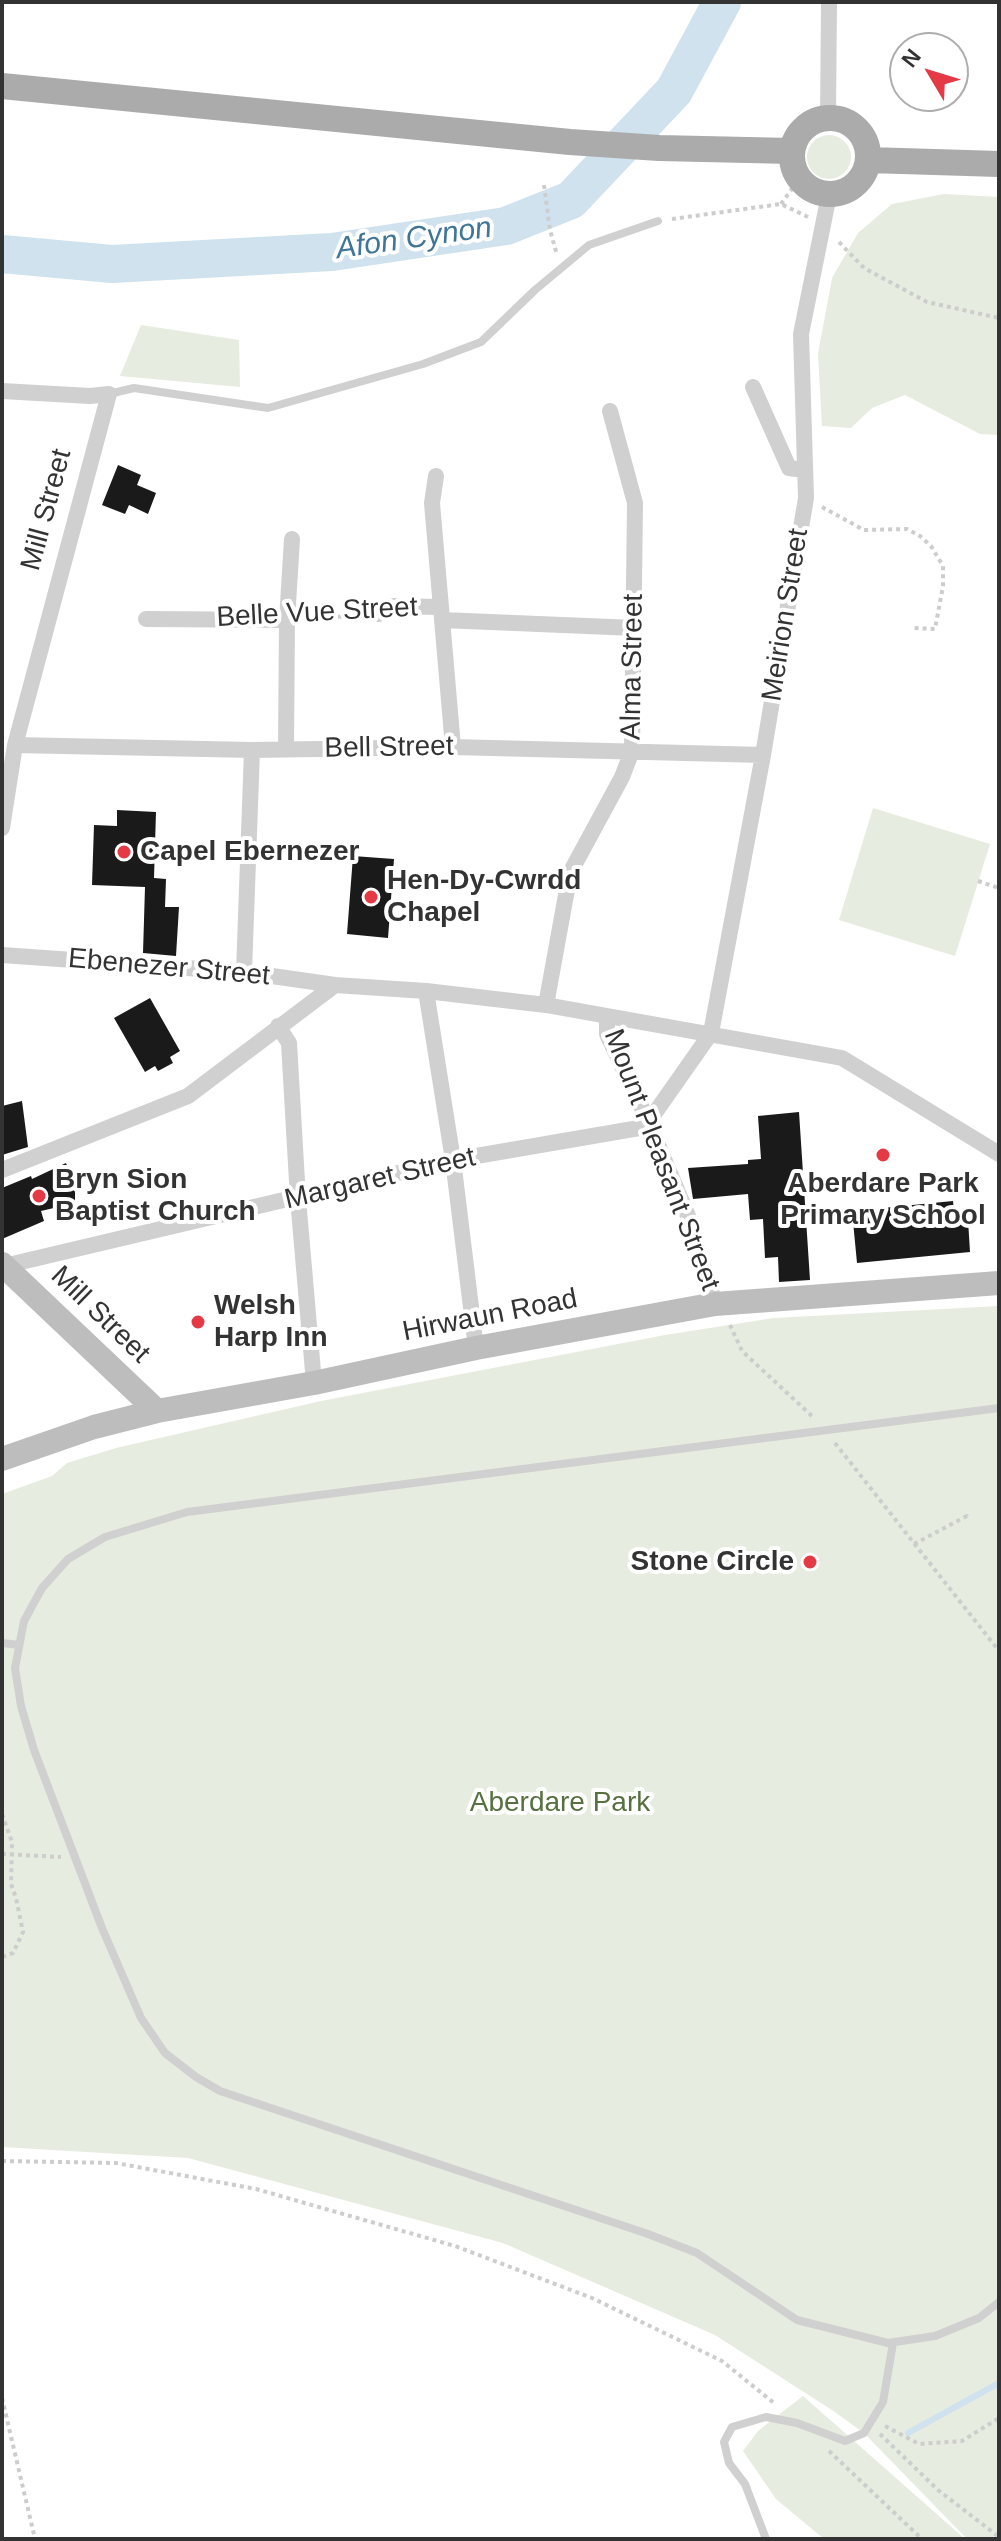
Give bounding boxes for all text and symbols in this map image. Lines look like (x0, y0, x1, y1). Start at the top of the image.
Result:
north arrow (889, 32, 969, 112)
text: N (897, 44, 926, 72)
water label: Afon Cynon (334, 210, 494, 268)
street label: Mill Street (15, 446, 79, 574)
street label: Meirion Street (756, 526, 816, 704)
street label: Belle Vue Street (216, 591, 418, 635)
street label: Alma Street (615, 594, 651, 740)
street label: Bell Street (324, 730, 454, 766)
place label: Capel Ebernezer (140, 835, 359, 869)
marker: Capel Ebernezer (115, 843, 133, 861)
place label: Hen-Dy-Cwrdd Chapel (387, 864, 581, 930)
marker: Hen-Dy-Cwrdd Chapel (362, 888, 380, 906)
street label: Ebenezer Street (67, 942, 271, 994)
street label: Mount Pleasant Street (596, 1025, 726, 1295)
street label: Margaret Street (281, 1141, 479, 1217)
marker: Aberdare Park Primary School (874, 1146, 892, 1164)
place label: Bryn Sion Baptist Church (55, 1163, 256, 1229)
place label: Aberdare Park Primary School (780, 1167, 986, 1233)
marker: Bryn Sion Baptist Church (30, 1187, 48, 1205)
street label: Mill Street (44, 1260, 156, 1370)
street label: Hirwaun Road (400, 1283, 580, 1349)
place label: Welsh Harp Inn (214, 1289, 328, 1355)
marker: Welsh Harp Inn (189, 1313, 207, 1331)
place label: Stone Circle (631, 1545, 794, 1579)
marker: Stone Circle (801, 1553, 819, 1571)
park label: Aberdare Park (470, 1786, 650, 1820)

